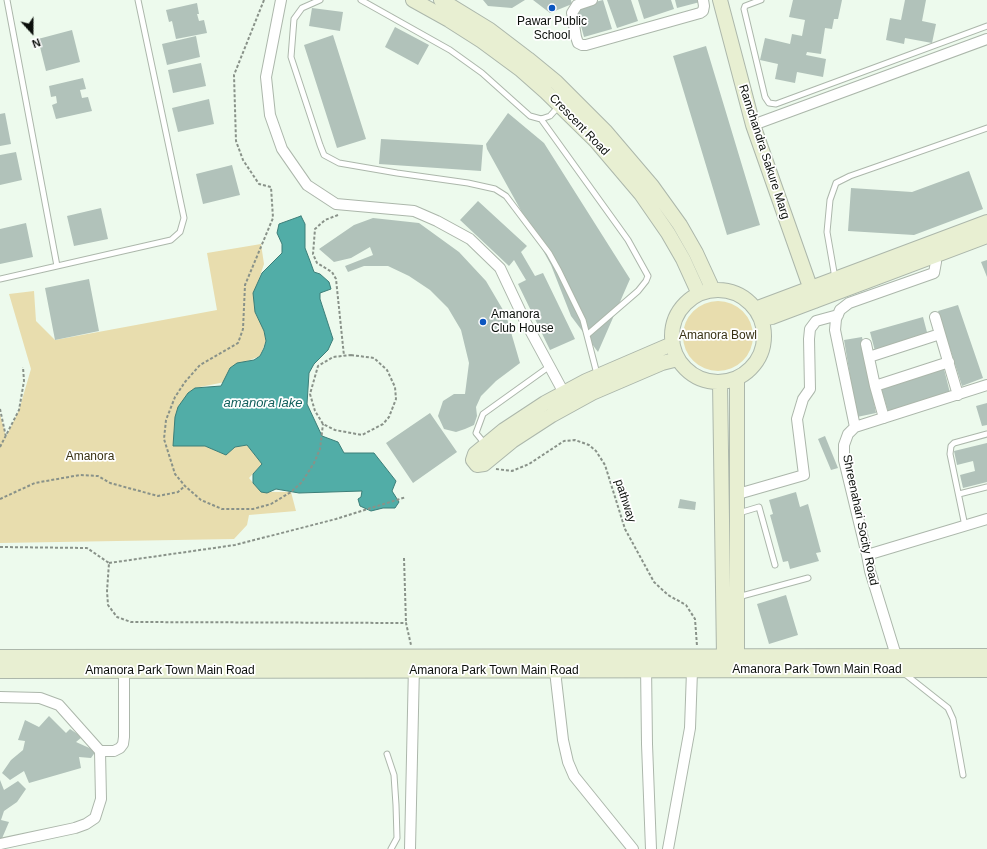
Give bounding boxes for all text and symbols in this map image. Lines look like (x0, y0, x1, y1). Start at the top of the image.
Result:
marker: Pawar Public School (547, 3, 557, 13)
north arrow (12, 12, 52, 52)
place label: Pawar Public School (517, 15, 587, 43)
text: N (30, 36, 42, 50)
street label: Ramchandra Sakure Marg (735, 83, 793, 221)
street label: Crescent Road (546, 91, 612, 159)
place label: Amanora Club House (491, 308, 554, 336)
marker: Amanora Club House (478, 317, 488, 327)
park label: Amanora Bowl (679, 329, 757, 343)
water label: amanora lake (224, 395, 302, 411)
park label: Amanora (66, 450, 114, 464)
street label: Shreenahari Socity Road (839, 453, 881, 587)
street label: pathway (611, 478, 639, 524)
street label: Amanora Park Town Main Road (732, 663, 902, 677)
street label: Amanora Park Town Main Road (85, 664, 255, 678)
street label: Amanora Park Town Main Road (409, 664, 579, 678)

